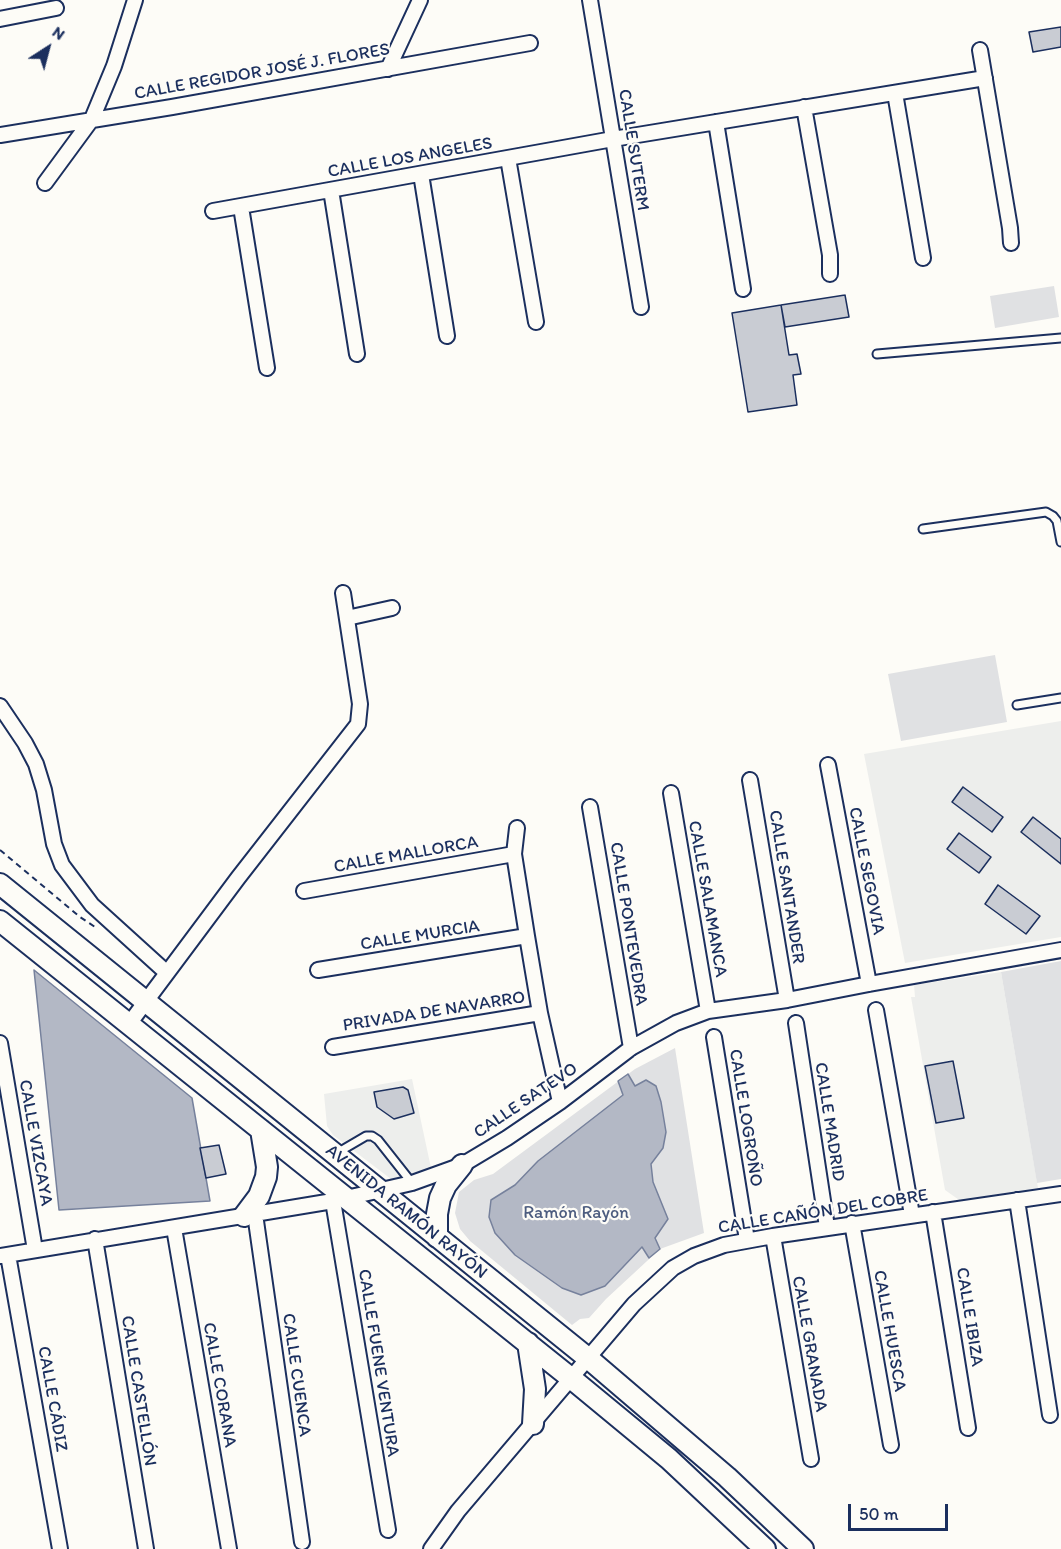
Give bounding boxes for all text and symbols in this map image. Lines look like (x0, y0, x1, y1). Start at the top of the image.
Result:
north arrow (18, 18, 78, 78)
text: N (49, 22, 69, 44)
street label: CALLE REGIDOR JOSÉ J. FLORES (133, 39, 391, 105)
street label: CALLE SUTERM (613, 88, 653, 212)
street label: CALLE LOS ANGELES (326, 133, 494, 183)
street label: CALLE SEGOVIA (843, 805, 889, 937)
street label: CALLE SANTANDER (763, 809, 809, 965)
street label: CALLE SALAMANCA (683, 819, 731, 979)
street label: CALLE MALLORCA (332, 832, 480, 878)
street label: CALLE PONTEVEDRA (604, 841, 652, 1007)
street label: CALLE MURCIA (359, 916, 481, 956)
street label: PRIVADA DE NAVARRO (341, 987, 527, 1037)
street label: CALLE LOGROÑO (723, 1048, 767, 1188)
street label: CALLE SATEVO (470, 1058, 582, 1144)
street label: CALLE MADRID (809, 1061, 849, 1183)
street label: CALLE VIZCAYA (13, 1078, 57, 1208)
street label: AVENIDA RAMÓN RAYÓN (321, 1140, 491, 1284)
street label: CALLE CAÑÓN DEL COBRE (717, 1185, 929, 1239)
park label: Ramón Rayón (523, 1202, 629, 1224)
street label: CALLE IBIZA (950, 1266, 988, 1368)
street label: CALLE FUENE VENTURA (352, 1268, 404, 1458)
street label: CALLE HUESCA (868, 1269, 910, 1393)
street label: CALLE GRANADA (786, 1274, 832, 1414)
street label: CALLE CUENCA (277, 1312, 315, 1438)
street label: CALLE CASTELLÓN (115, 1314, 161, 1468)
street label: CALLE CORANA (197, 1321, 241, 1449)
street label: CALLE CÁDIZ (32, 1345, 72, 1453)
scale bar (851, 1492, 952, 1530)
text: 50 m (859, 1503, 899, 1525)

